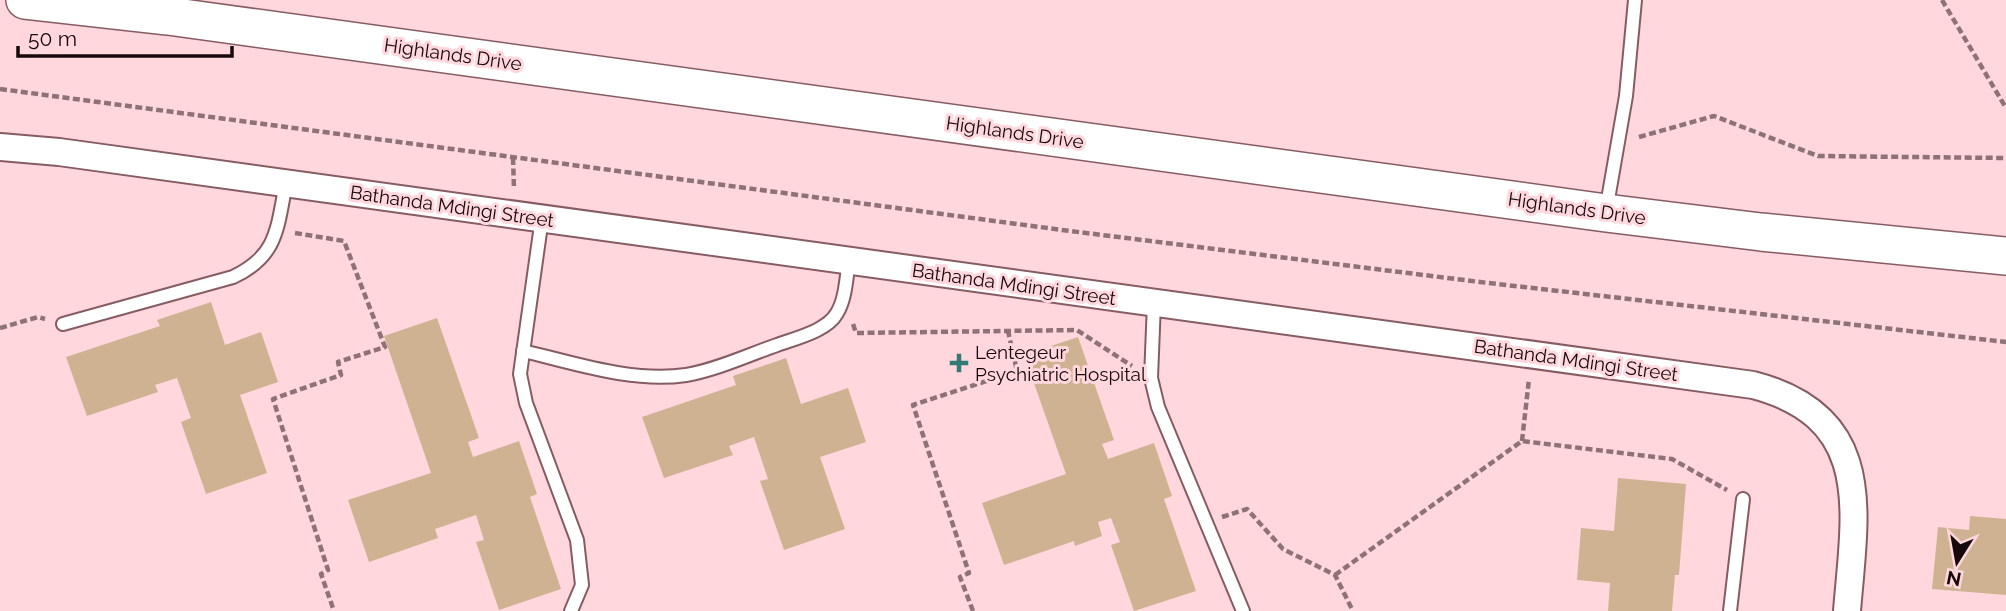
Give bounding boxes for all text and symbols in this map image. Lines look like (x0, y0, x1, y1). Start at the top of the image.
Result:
scale bar (18, 14, 231, 58)
text: 50 m (28, 26, 77, 51)
street label: Highlands Drive (383, 33, 523, 75)
street label: Highlands Drive (945, 111, 1085, 153)
street label: Bathanda Mdingi Street (349, 181, 556, 231)
street label: Highlands Drive (1507, 187, 1647, 229)
street label: Bathanda Mdingi Street (911, 259, 1118, 309)
street label: Bathanda Mdingi Street (1473, 335, 1680, 385)
place label: Lentegeur Psychiatric Hospital (975, 341, 1147, 385)
marker: Lentegeur Psychiatric Hospital (949, 353, 969, 373)
north arrow (1922, 527, 1992, 597)
text: N (1945, 567, 1963, 591)

